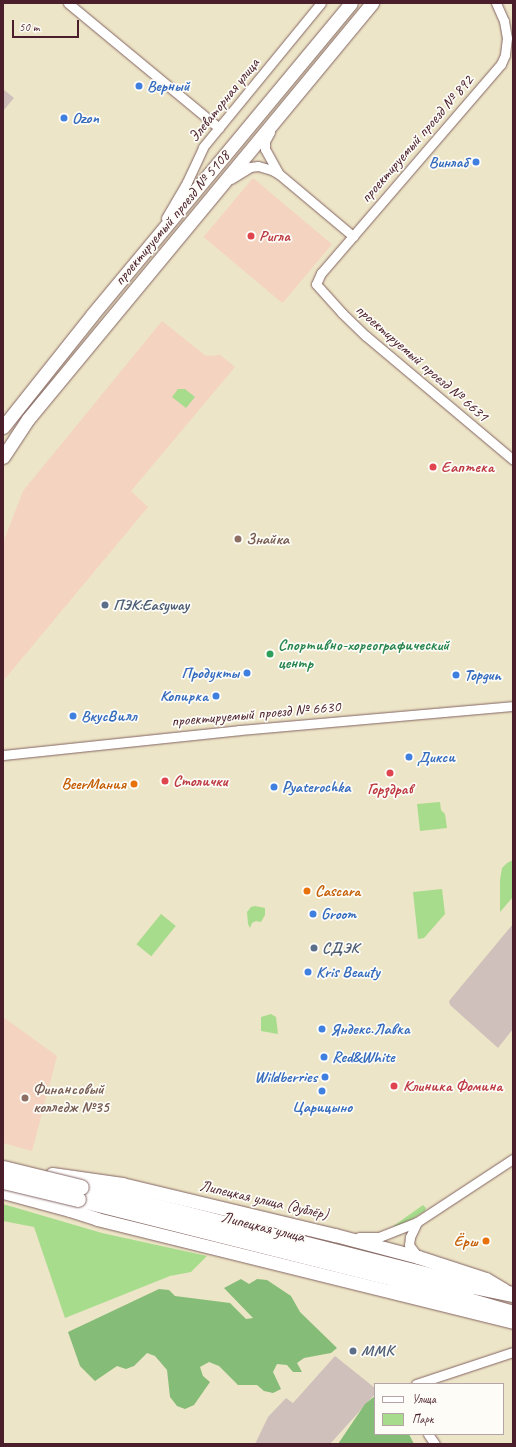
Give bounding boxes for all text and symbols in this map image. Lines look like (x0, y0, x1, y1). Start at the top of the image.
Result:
scale bar (14, 12, 81, 38)
text: 50 m (19, 19, 39, 35)
street label: Элеваторная улица (184, 54, 264, 146)
street label: проектируемый проезд № 892 (356, 71, 478, 207)
place label: Верный (147, 76, 189, 96)
marker: Верный (134, 81, 144, 91)
place label: Ozon (72, 108, 99, 128)
marker: Ozon (59, 113, 69, 123)
street label: проектируемый проезд № 5108 (110, 147, 234, 289)
place label: Винлаб (429, 152, 468, 172)
marker: Винлаб (471, 157, 481, 167)
place label: Ригла (259, 226, 290, 246)
marker: Ригла (246, 231, 256, 241)
street label: проектируемый проезд № 6631 (352, 300, 492, 426)
place label: Еаптека (441, 457, 494, 477)
marker: Еаптека (428, 462, 438, 472)
place label: Знайка (246, 529, 289, 549)
marker: Знайка (233, 534, 243, 544)
place label: ПЭК:Easyway (113, 595, 189, 615)
marker: ПЭК:Easyway (100, 600, 110, 610)
place label: Спортивно-хореографический центр (278, 635, 449, 673)
marker: Спортивно-хореографический центр (265, 649, 275, 659)
place label: Продукты (181, 663, 239, 683)
place label: Topgun (464, 665, 501, 685)
marker: Продукты (242, 668, 252, 678)
marker: Topgun (451, 670, 461, 680)
place label: Копирка (160, 686, 208, 706)
marker: Копирка (211, 691, 221, 701)
street label: проектируемый проезд № 6630 (171, 697, 341, 731)
place label: ВкусВилл (81, 706, 137, 726)
marker: ВкусВилл (68, 711, 78, 721)
place label: Дикси (417, 747, 455, 767)
marker: Дикси (404, 752, 414, 762)
marker: Горздрав (385, 768, 395, 778)
place label: Столички (173, 771, 228, 791)
place label: BeerМания (61, 774, 126, 794)
marker: Столички (160, 776, 170, 786)
place label: Pyaterochka (282, 777, 350, 797)
marker: BeerМания (129, 779, 139, 789)
place label: Горздрав (367, 779, 413, 799)
marker: Pyaterochka (269, 782, 279, 792)
place label: Cascara (315, 881, 360, 901)
marker: Cascara (302, 886, 312, 896)
place label: Groom (321, 904, 356, 924)
marker: Groom (308, 909, 318, 919)
place label: СДЭК (322, 938, 359, 958)
marker: СДЭК (309, 943, 319, 953)
place label: Kris Beauty (316, 962, 380, 982)
marker: Kris Beauty (303, 967, 313, 977)
place label: Яндекс.Лавка (330, 1019, 410, 1039)
marker: Яндекс.Лавка (317, 1024, 327, 1034)
place label: Red&White (332, 1047, 395, 1067)
marker: Red&White (319, 1052, 329, 1062)
place label: Wildberries (255, 1067, 317, 1087)
marker: Wildberries (320, 1072, 330, 1082)
place label: Клиника Фомина (403, 1076, 502, 1096)
place label: Финансовый колледж №35 (33, 1079, 109, 1117)
marker: Клиника Фомина (388, 1080, 400, 1092)
marker: Царицыно (317, 1086, 327, 1096)
marker: Финансовый колледж №35 (20, 1093, 30, 1103)
place label: Царицыно (292, 1097, 352, 1117)
street label: Липецкая улица (дублёр) (197, 1176, 331, 1224)
street label: Липецкая улица (219, 1207, 307, 1247)
place label: Ёрш (454, 1231, 478, 1251)
marker: Ёрш (481, 1236, 491, 1246)
place label: ММК (361, 1341, 394, 1361)
marker: ММК (348, 1346, 358, 1356)
legend (374, 1383, 504, 1435)
text: Улица (412, 1391, 436, 1407)
text: Парк (412, 1411, 433, 1427)

